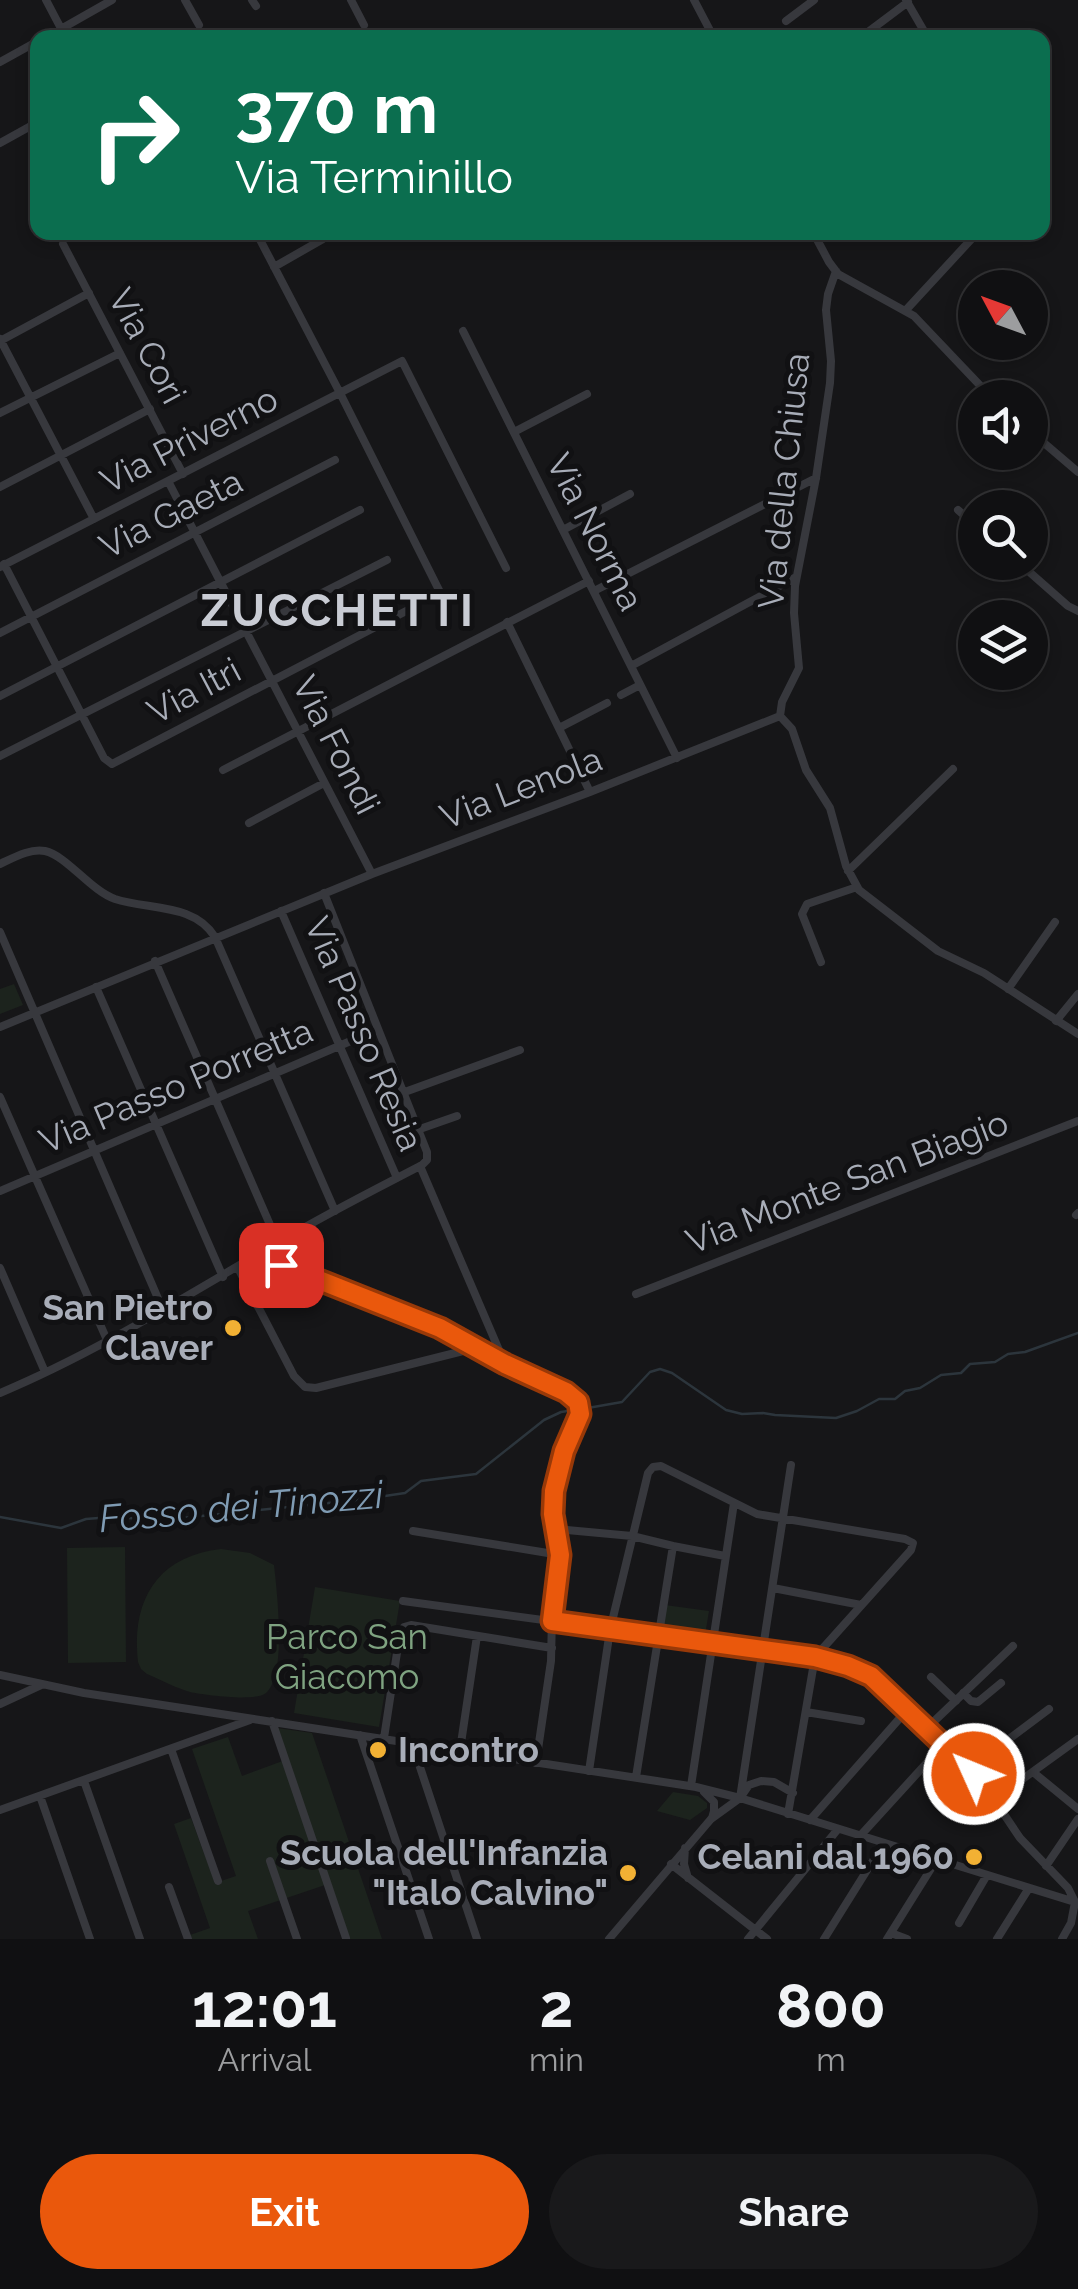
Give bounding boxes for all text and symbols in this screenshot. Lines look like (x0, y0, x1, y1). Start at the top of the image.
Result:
text: 370 m (235, 67, 438, 149)
icon: right (70, 70, 200, 200)
text: Via Terminillo (235, 151, 513, 204)
north arrow (958, 270, 1048, 360)
map controls (958, 270, 1048, 690)
street label: Via Cori (100, 281, 195, 410)
street label: Via della Chiusa (750, 351, 817, 611)
street label: Via Priverno (93, 377, 284, 502)
button: sound (958, 380, 1048, 470)
street label: Via Norma (538, 447, 652, 617)
street label: Via Gaeta (93, 460, 249, 567)
button: search (958, 490, 1048, 580)
district label: ZUCCHETTI (201, 584, 475, 637)
button: layers (958, 600, 1048, 690)
street label: Via Itri (140, 649, 247, 732)
street label: Via Fondi (284, 669, 389, 821)
street label: Via Lenola (434, 738, 607, 837)
street label: Via Passo Resia (297, 911, 432, 1157)
street label: Via Passo Porretta (33, 1009, 319, 1162)
street label: Via Monte San Biagio (680, 1101, 1014, 1262)
pin (239, 1223, 324, 1308)
icon: arrive (254, 1238, 309, 1293)
place label: San Pietro Claver (43, 1287, 213, 1368)
marker: San Pietro Claver (222, 1317, 244, 1339)
water label: Fosso dei Tinozzi (97, 1472, 386, 1541)
park label: Parco San Giacomo (266, 1616, 428, 1697)
position arrow (922, 1722, 1026, 1826)
place label: Incontro (398, 1729, 539, 1770)
marker: Incontro (367, 1739, 389, 1761)
place label: Scuola dell'Infanzia "Italo Calvino" (280, 1832, 608, 1913)
place label: Celani dal 1960 (698, 1836, 954, 1877)
marker: Celani dal 1960 (963, 1846, 985, 1868)
marker: Scuola dell'Infanzia "Italo Calvino" (617, 1862, 639, 1884)
text: 12:01 (192, 1971, 337, 2041)
text: 2 (540, 1971, 573, 2041)
text: 800 (776, 1971, 886, 2041)
text: Arrival (218, 2041, 311, 2078)
text: min (529, 2041, 584, 2078)
text: m (816, 2041, 846, 2078)
button: Exit (40, 2154, 529, 2269)
button: Share (549, 2154, 1038, 2269)

